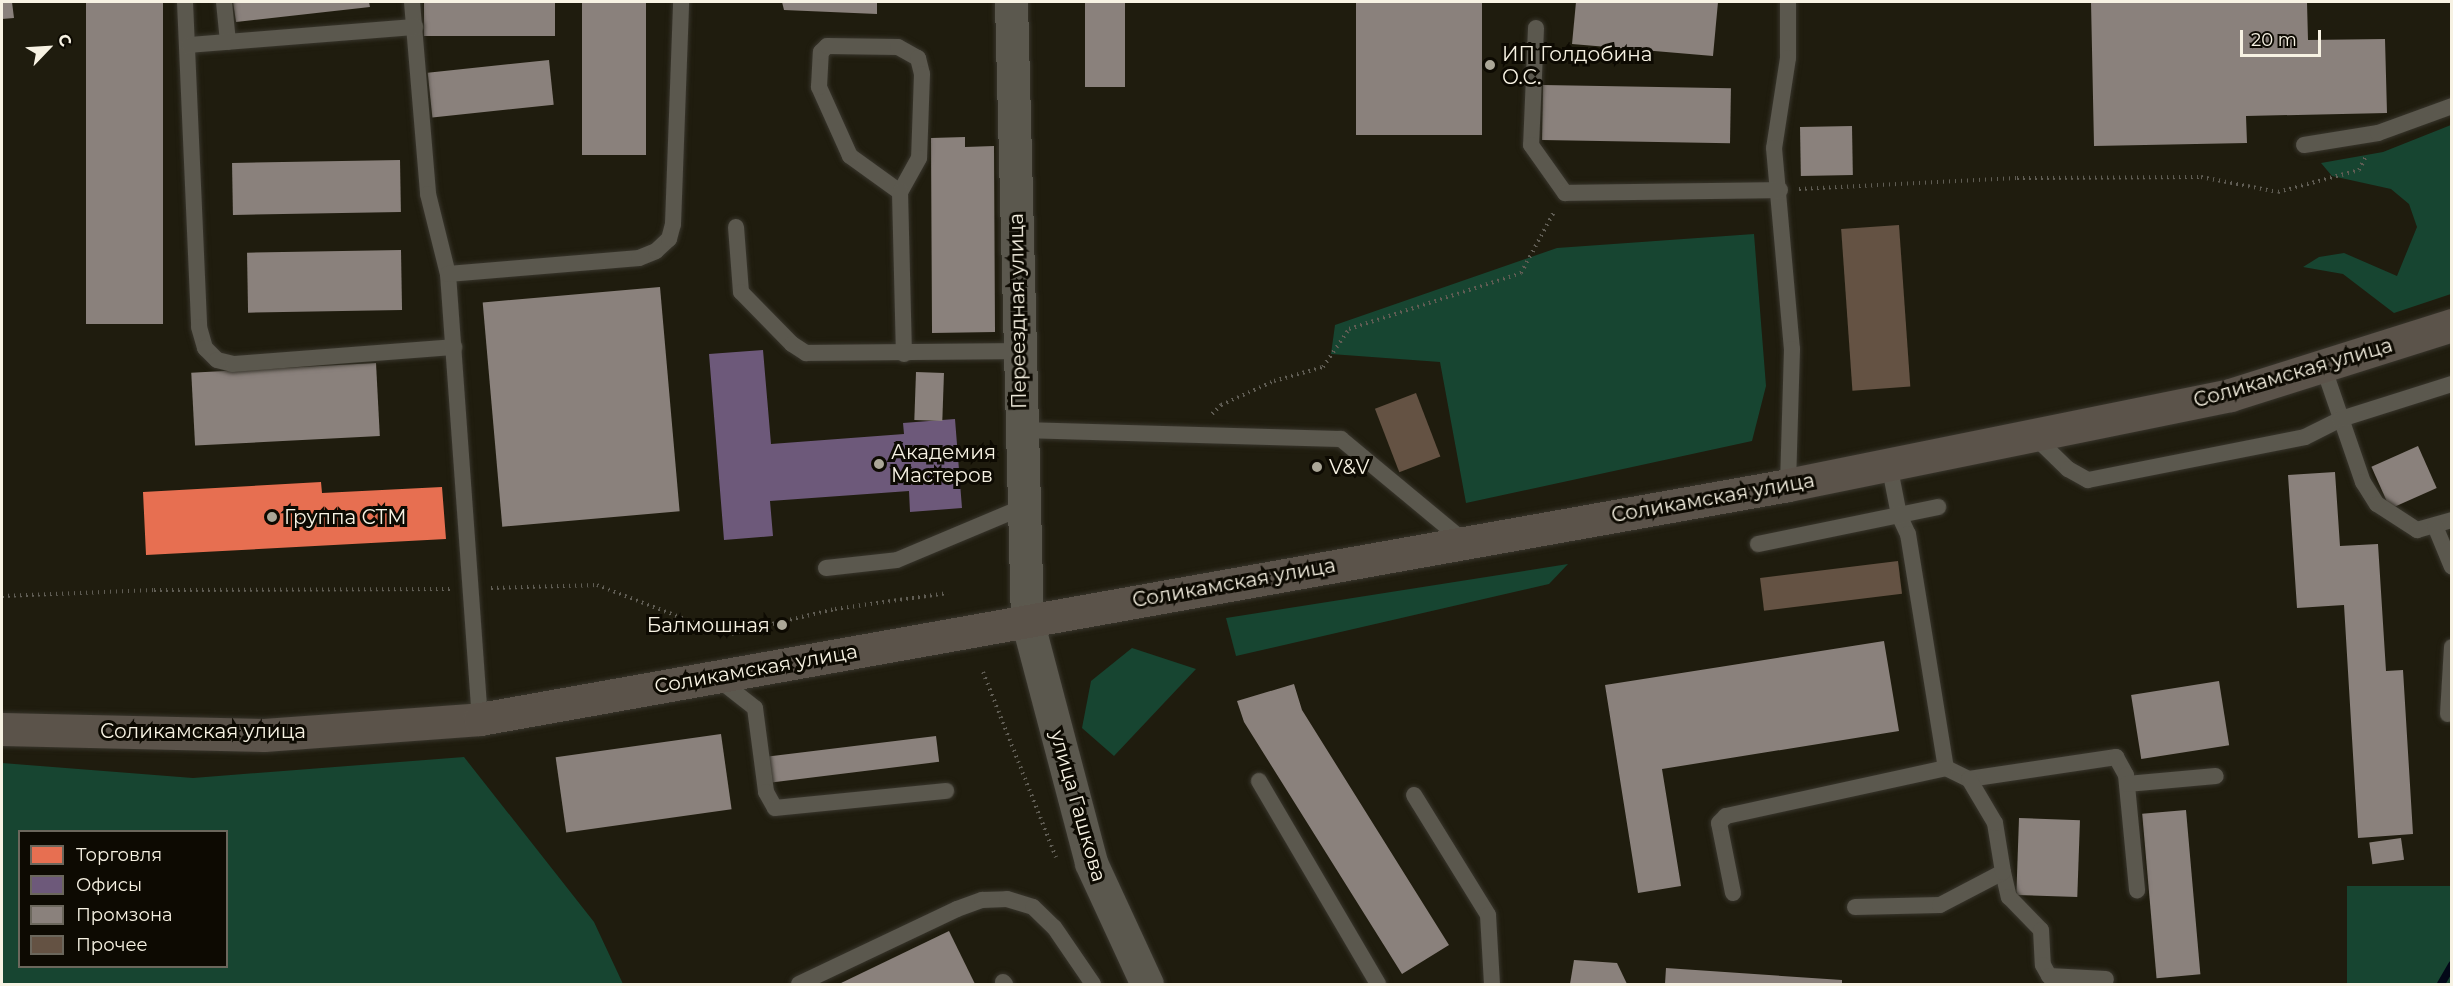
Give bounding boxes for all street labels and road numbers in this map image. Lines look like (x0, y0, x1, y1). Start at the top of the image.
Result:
street label: Переездная улица (1004, 213, 1032, 409)
street label: Соликамская улица (2191, 333, 2395, 413)
street label: Соликамская улица (1610, 468, 1816, 528)
street label: Соликамская улица (1131, 553, 1337, 613)
street label: Соликамская улица (653, 639, 859, 699)
street label: Соликамская улица (100, 719, 306, 743)
street label: улица Гашкова (1045, 727, 1111, 885)

